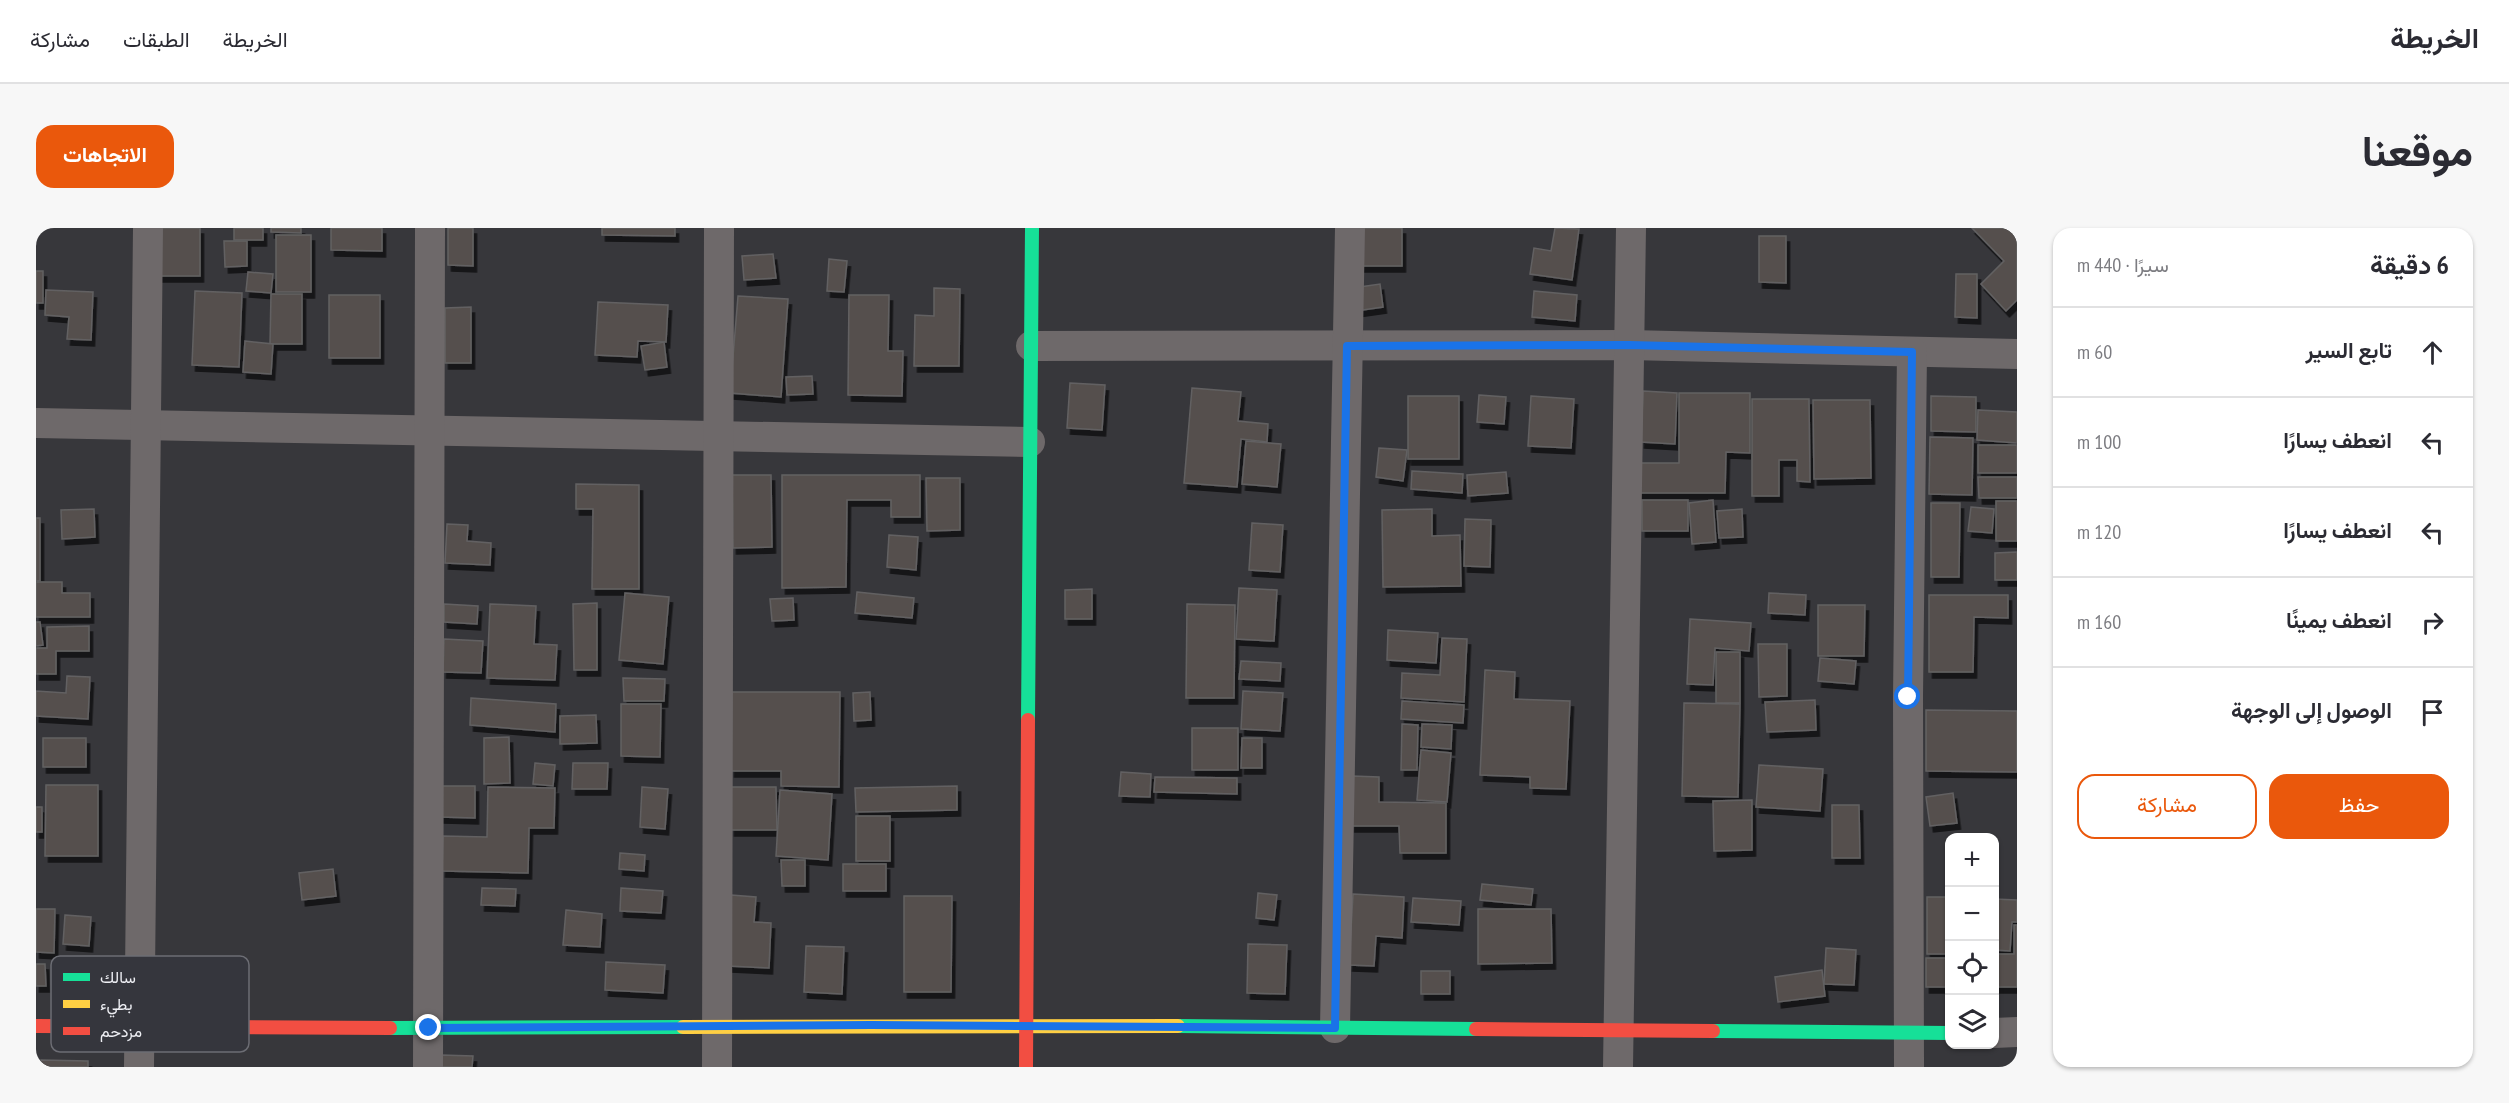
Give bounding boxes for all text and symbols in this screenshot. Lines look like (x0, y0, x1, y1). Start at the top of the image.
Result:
text: الخريطة (2390, 19, 2479, 56)
text: مشاركة (30, 26, 90, 53)
text: الطبقات (123, 26, 190, 53)
text: الخريطة (223, 26, 288, 53)
text: موقعنا (2362, 123, 2473, 178)
button: الاتجاهات (36, 125, 174, 188)
text: 6 دقيقة (2370, 248, 2449, 281)
text: سيرًا · 440 m (2077, 252, 2169, 278)
text: تابع السير (2305, 336, 2392, 364)
icon: ahead (2416, 336, 2449, 369)
text: 60 m (2077, 339, 2112, 365)
text: انعطف يسارًا (2283, 426, 2392, 454)
icon: left (2416, 426, 2449, 459)
text: 100 m (2077, 429, 2121, 455)
text: انعطف يسارًا (2283, 516, 2392, 544)
icon: left (2416, 516, 2449, 549)
text: 120 m (2077, 519, 2121, 545)
text: انعطف يمينًا (2286, 606, 2392, 634)
icon: right (2416, 606, 2449, 639)
text: 160 m (2077, 609, 2121, 635)
route start (1894, 683, 1920, 709)
text: الوصول إلى الوجهة (2231, 696, 2392, 724)
icon: arrive (2416, 696, 2449, 729)
button: مشاركة (2077, 774, 2257, 839)
button: حفظ (2269, 774, 2449, 839)
map controls (1945, 833, 1999, 1049)
button: + (1945, 833, 1999, 887)
button: − (1945, 887, 1999, 941)
button: locate (1945, 941, 1999, 995)
legend (51, 956, 249, 1052)
text: سالك (100, 967, 136, 987)
text: بطيء (100, 994, 132, 1018)
button: layers (1945, 995, 1999, 1049)
route end (415, 1014, 441, 1040)
text: مزدحم (100, 1021, 142, 1042)

